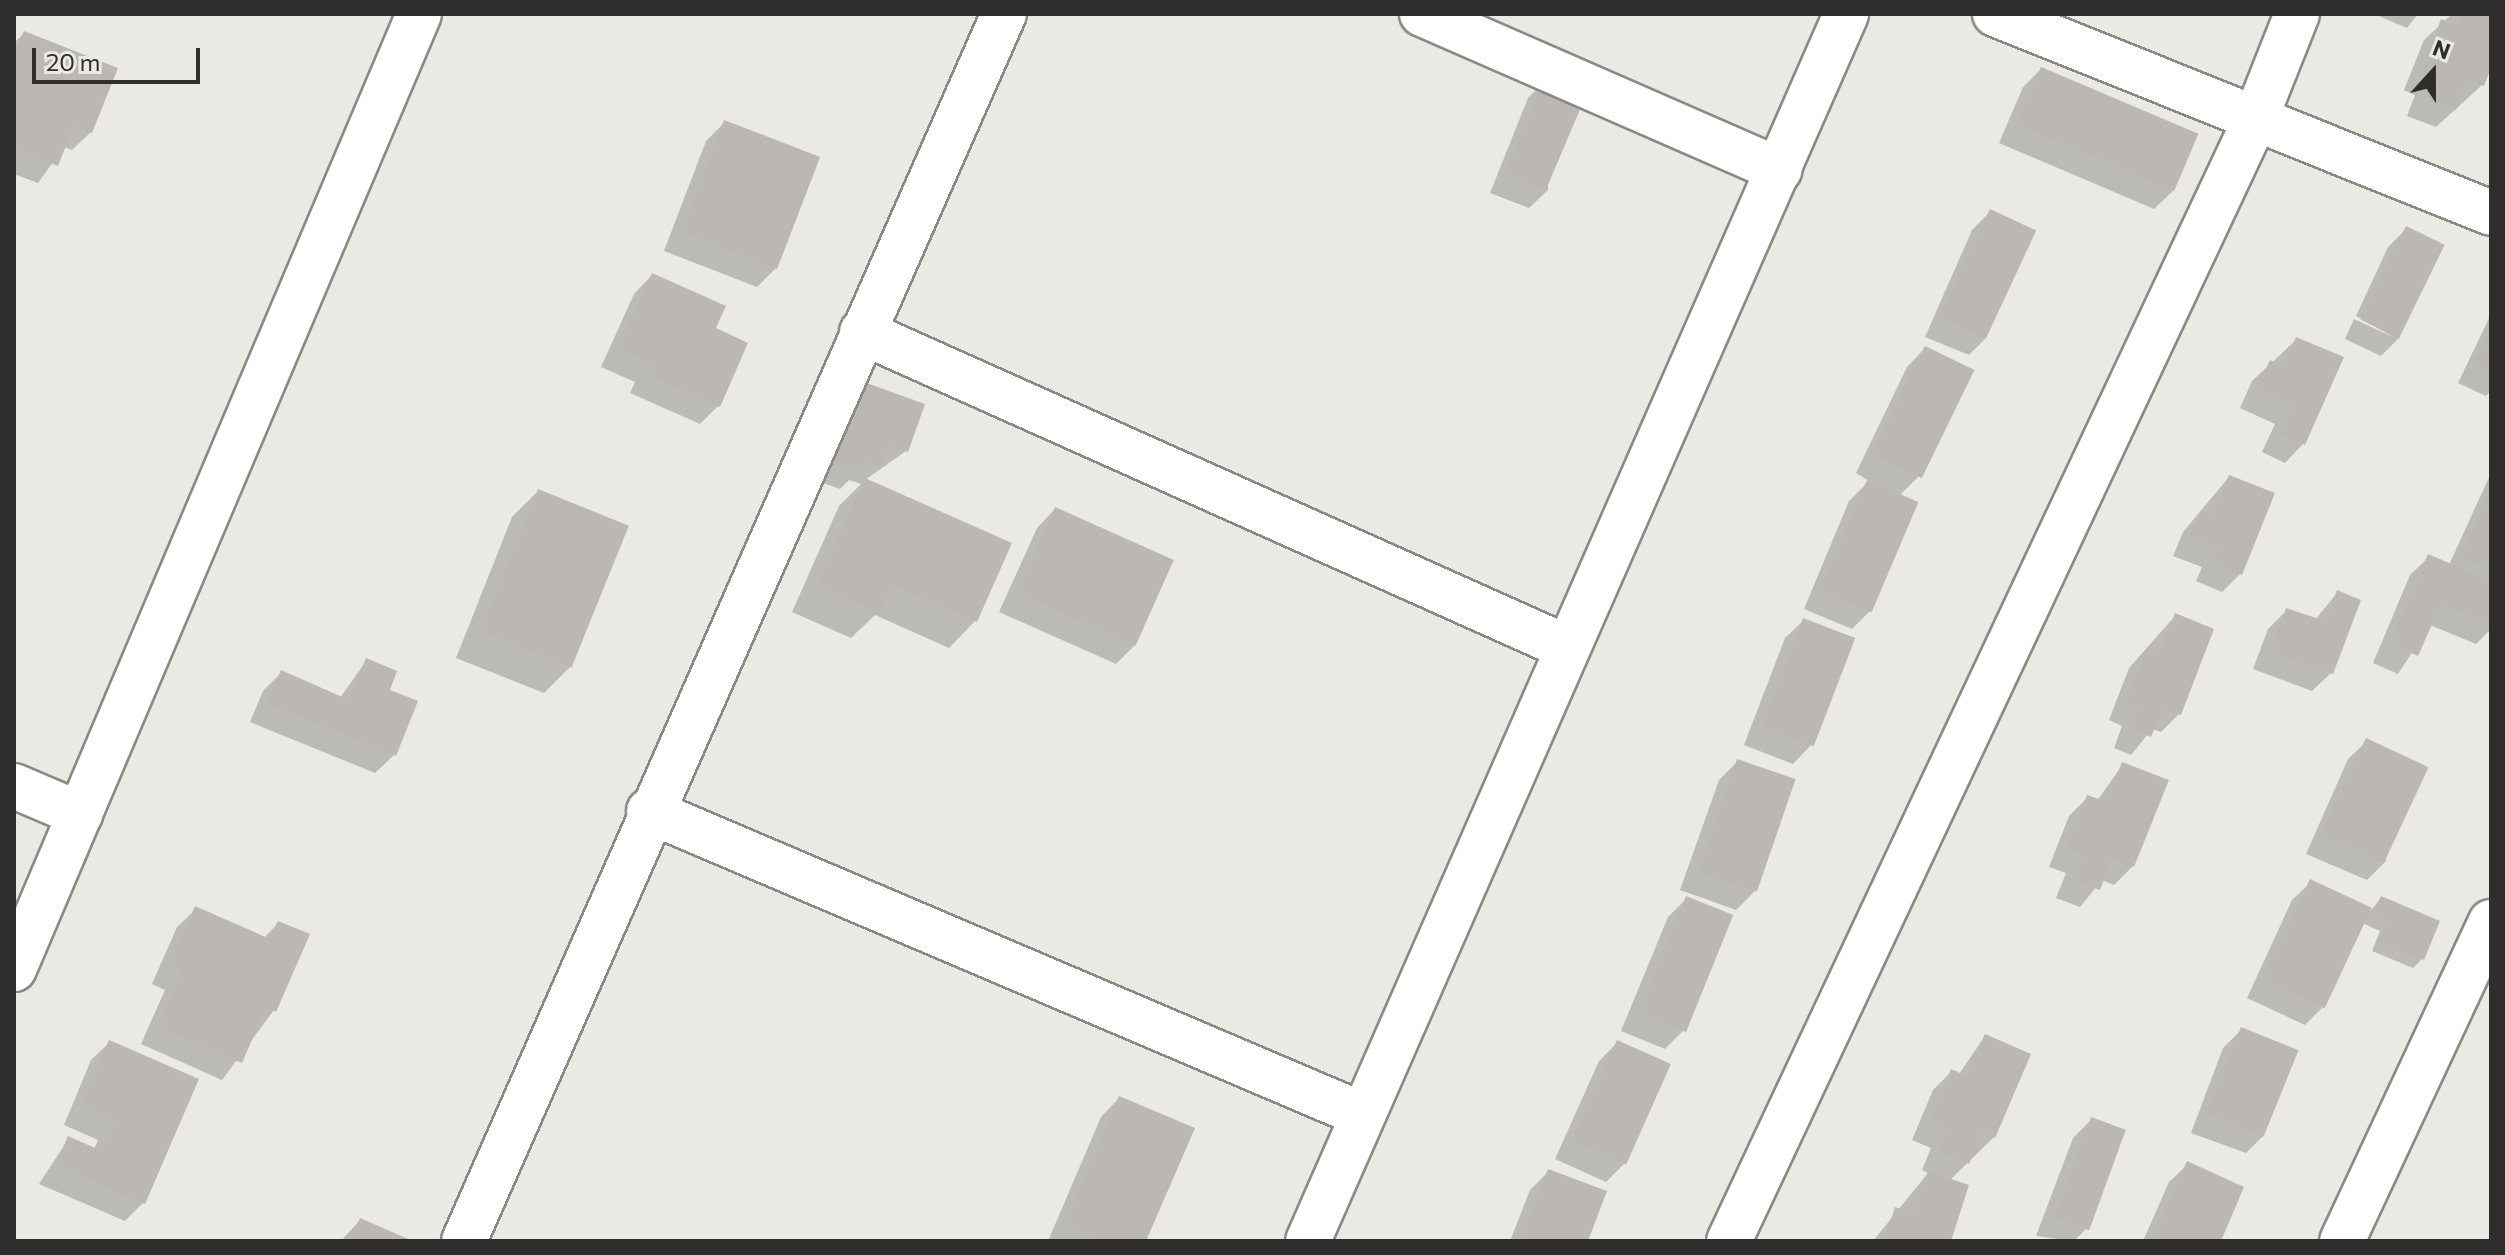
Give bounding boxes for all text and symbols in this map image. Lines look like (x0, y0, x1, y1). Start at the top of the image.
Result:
scale bar (36, 32, 204, 82)
north arrow (2393, 32, 2473, 112)
text: N (2429, 34, 2454, 65)
text: 20 m (46, 47, 100, 76)

